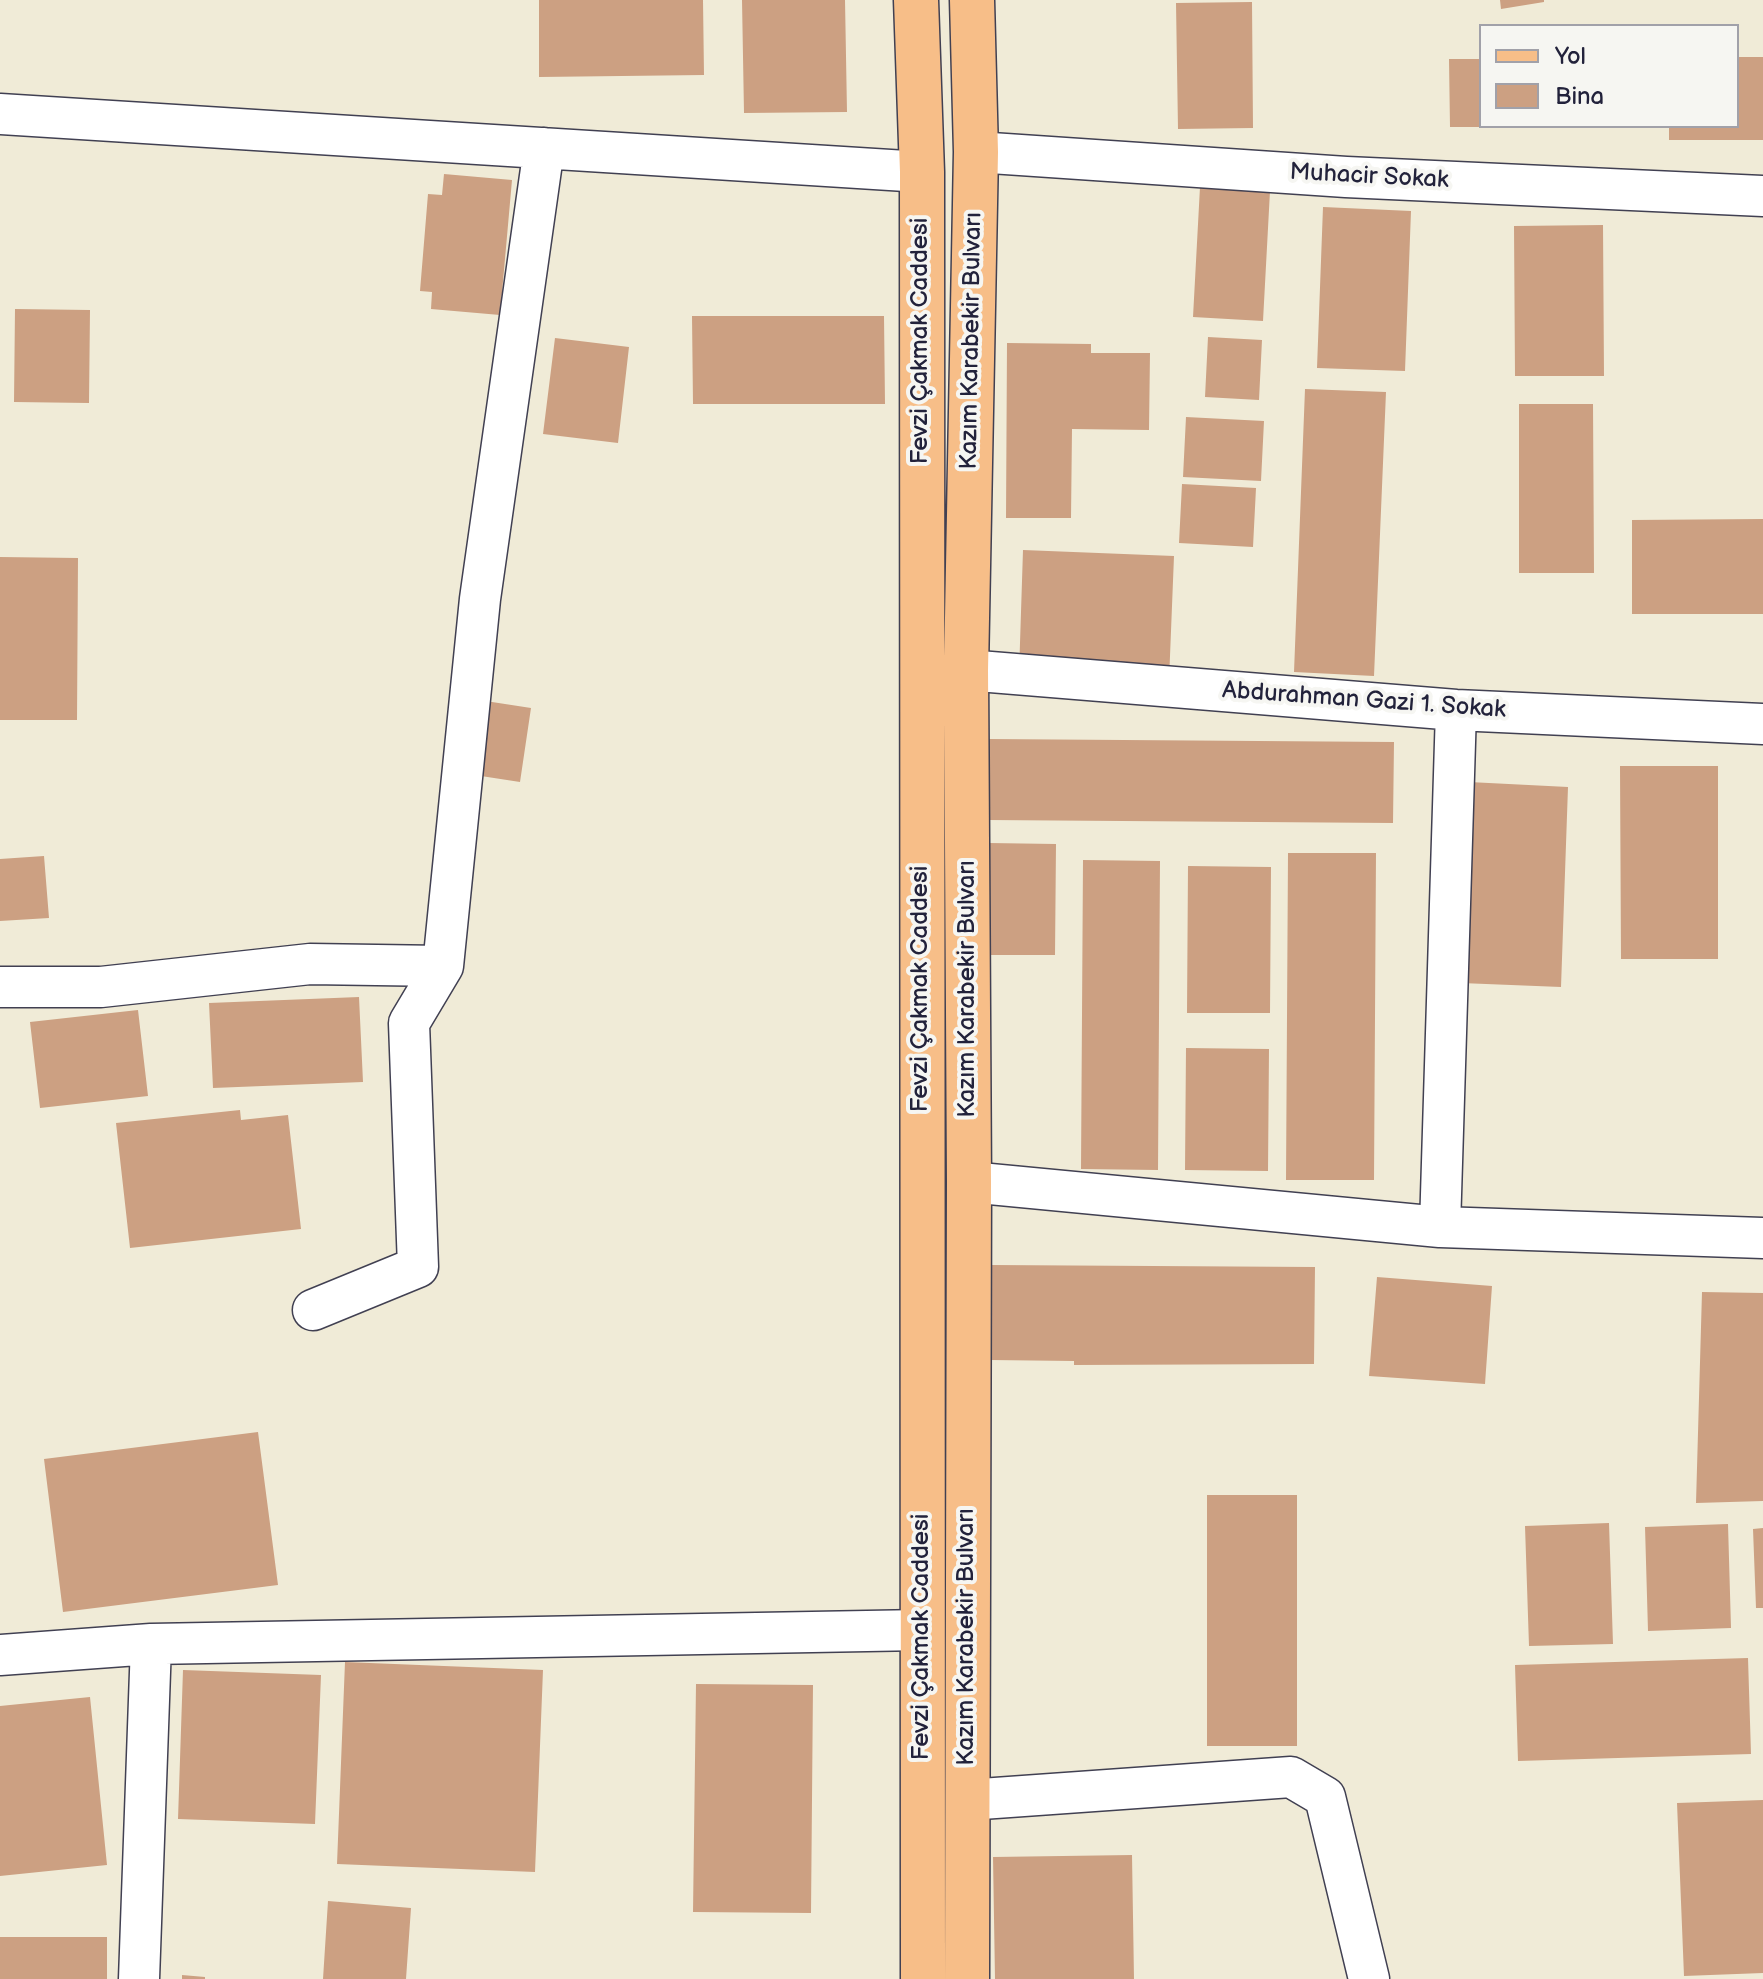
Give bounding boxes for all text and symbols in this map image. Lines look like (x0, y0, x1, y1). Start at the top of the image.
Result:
legend (1479, 24, 1739, 128)
text: Yol (1555, 42, 1586, 71)
text: Bina (1555, 82, 1604, 111)
street label: Muhacir Sokak (1289, 158, 1449, 196)
street label: Kazım Karabekir Bulvarı (955, 212, 989, 470)
street label: Fevzi Çakmak Caddesi (907, 218, 935, 464)
street label: Abdurahman Gazi 1. Sokak (1221, 677, 1507, 725)
street label: Kazım Karabekir Bulvarı (954, 860, 982, 1118)
street label: Fevzi Çakmak Caddesi (907, 866, 935, 1112)
street label: Kazım Karabekir Bulvarı (953, 1508, 981, 1766)
street label: Fevzi Çakmak Caddesi (908, 1514, 936, 1760)

